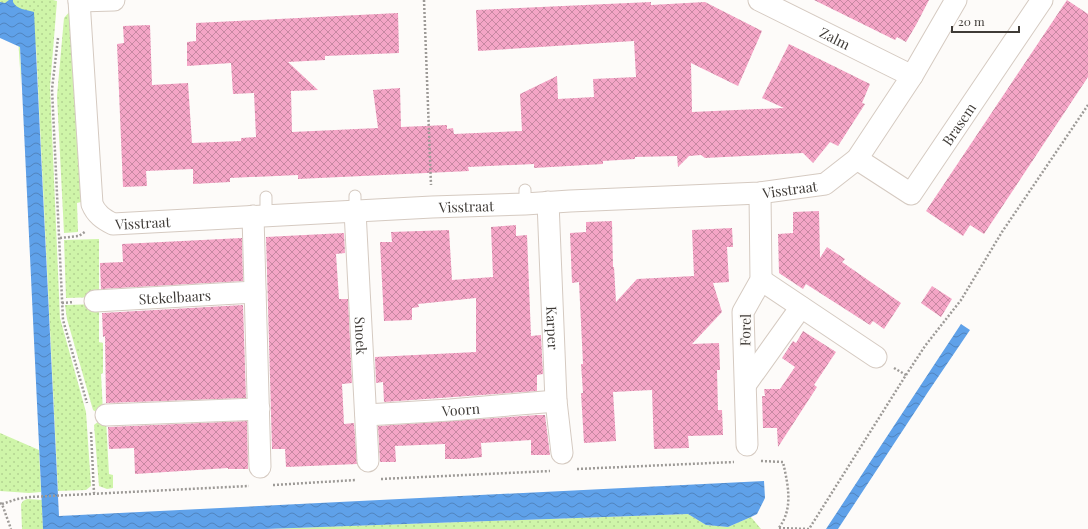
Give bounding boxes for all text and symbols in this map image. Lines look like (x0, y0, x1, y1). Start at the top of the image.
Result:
scale bar (952, 8, 1019, 34)
text: 20 m (958, 13, 985, 29)
street label: Zalm (817, 22, 854, 54)
street label: Brasem (937, 98, 980, 149)
street label: Visstraat (760, 176, 819, 202)
street label: Visstraat (438, 195, 495, 216)
street label: Visstraat (114, 211, 172, 233)
street label: Stekelbaars (138, 285, 212, 308)
street label: Karper (543, 306, 563, 351)
street label: Forel (735, 314, 755, 346)
street label: Snoek (351, 316, 372, 356)
street label: Voorn (440, 398, 481, 420)

